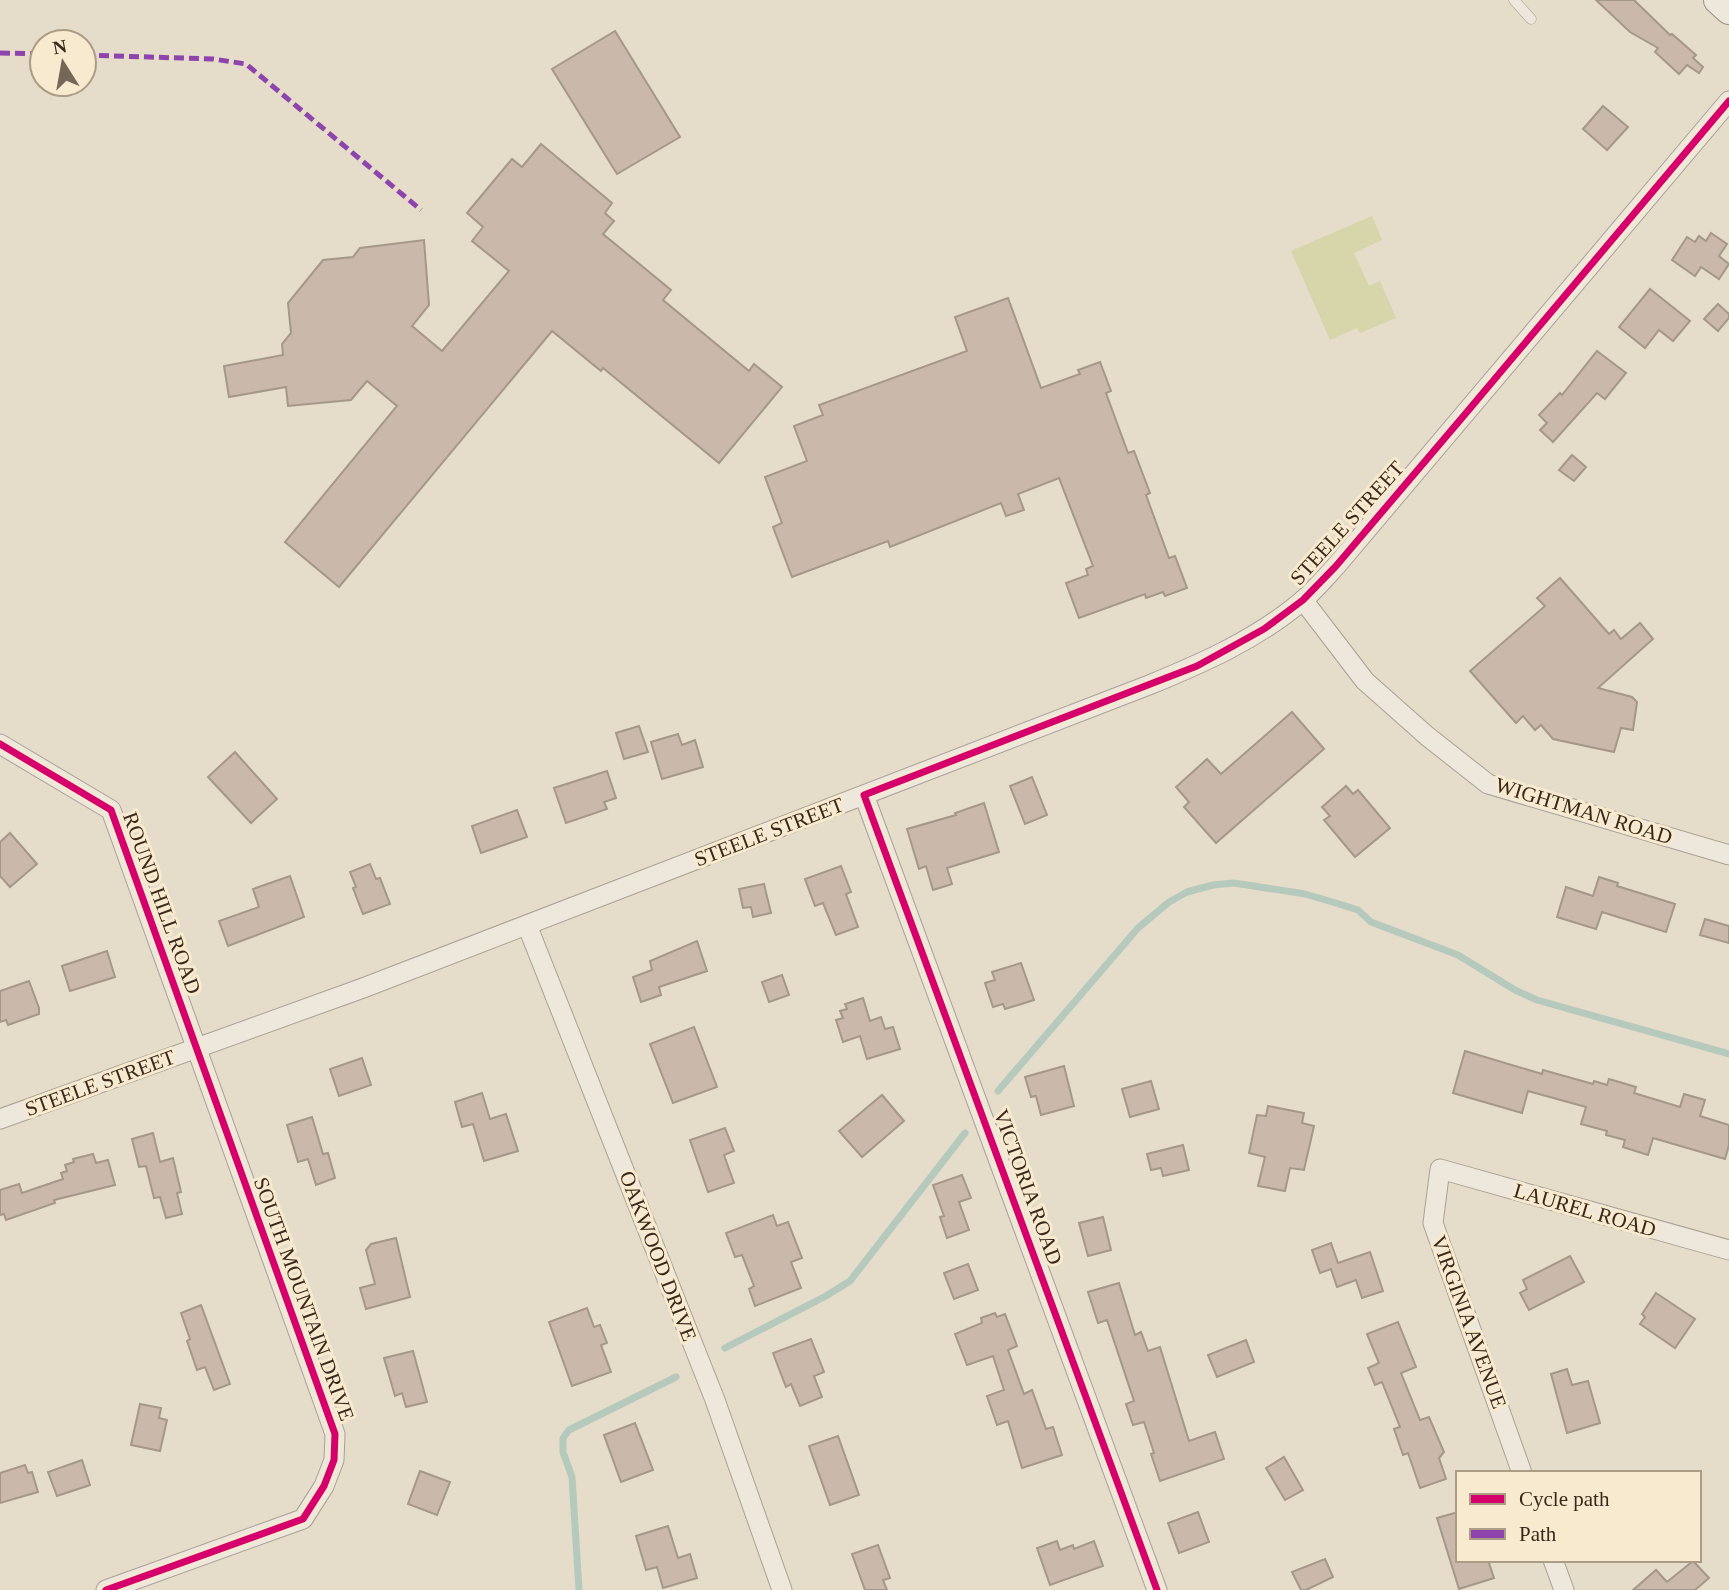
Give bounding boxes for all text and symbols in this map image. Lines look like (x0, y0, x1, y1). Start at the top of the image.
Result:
north arrow (28, 28, 98, 98)
text: N (51, 35, 69, 58)
street label: STEELE STREET (1285, 456, 1409, 590)
street label: WIGHTMAN ROAD (1493, 773, 1675, 849)
street label: STEELE STREET (691, 792, 847, 872)
street label: ROUND HILL ROAD (118, 809, 206, 997)
street label: STEELE STREET (22, 1045, 179, 1121)
street label: VICTORIA ROAD (989, 1106, 1067, 1268)
street label: OAKWOOD DRIVE (615, 1168, 701, 1344)
street label: SOUTH MOUNTAIN DRIVE (249, 1174, 359, 1424)
street label: LAUREL ROAD (1511, 1178, 1659, 1242)
street label: VIRGINIA AVENUE (1427, 1232, 1511, 1412)
legend (1456, 1471, 1701, 1562)
text: Cycle path (1519, 1487, 1610, 1511)
text: Path (1519, 1522, 1557, 1546)

